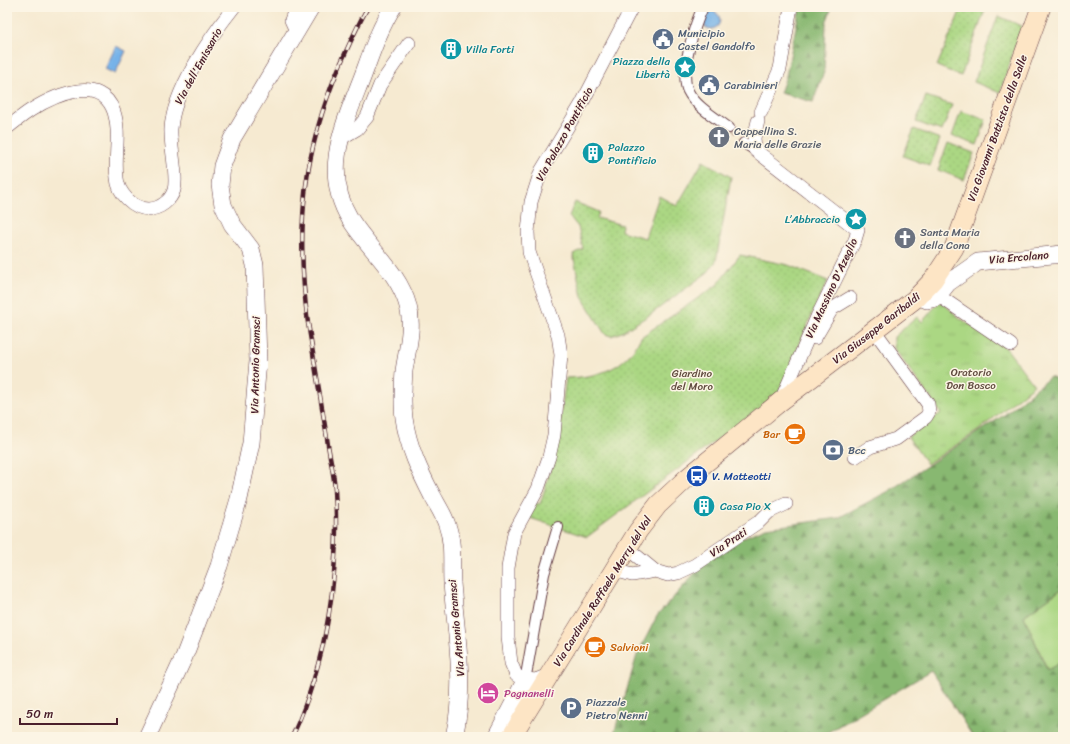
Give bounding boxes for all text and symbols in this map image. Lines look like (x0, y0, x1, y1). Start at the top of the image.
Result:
street label: Via dell'Emissario (169, 24, 228, 108)
place label: Municipio Castel Gandolfo (678, 24, 756, 56)
public building icon: Municipio Castel Gandolfo (650, 26, 676, 52)
building icon: Villa Forti (438, 36, 464, 62)
place label: Villa Forti (466, 40, 515, 59)
place label: Piazza della Libertà (613, 52, 670, 84)
street label: Via Giovanni Battista della Salle (962, 52, 1033, 204)
place icon: Piazza della Libertà (672, 54, 698, 80)
public building icon: Carabinieri (696, 72, 722, 98)
place label: Carabinieri (724, 76, 779, 95)
street label: Via Palazzo Pontificio (531, 83, 599, 185)
place label: Cappellina S. Maria delle Grazie (734, 122, 822, 154)
church icon: Cappellina S. Maria delle Grazie (706, 124, 732, 150)
place label: Palazzo Pontificio (608, 138, 657, 170)
building icon: Palazzo Pontificio (580, 140, 606, 166)
place icon: L’Abbraccio (843, 206, 869, 232)
place label: L’Abbraccio (785, 210, 841, 229)
place label: Santa Maria della Cona (920, 223, 980, 255)
church icon: Santa Maria della Cona (892, 225, 918, 251)
street label: Via Massimo D'Azeglio (800, 235, 863, 341)
street label: Via Ercolano (988, 245, 1050, 270)
street label: Via Giuseppe Garibaldi (828, 287, 925, 369)
street label: Via Antonio Gramsci (245, 315, 266, 414)
park label: Oratorio Don Bosco (946, 363, 996, 395)
park label: Giardino del Moro (671, 364, 714, 396)
cafe icon: Bar (782, 421, 808, 447)
place label: Bar (763, 425, 781, 444)
bank icon: Bcc (820, 437, 846, 463)
place label: Bcc (848, 441, 866, 460)
bus stop icon: V. Matteotti (684, 463, 710, 489)
place label: V. Matteotti (712, 467, 772, 486)
building icon: Casa Pio X (691, 493, 717, 519)
place label: Casa Pio X (720, 497, 771, 516)
street label: Via Cardinale Raffaele Merry del Val (548, 511, 657, 670)
street label: Via Prati (705, 522, 752, 562)
street label: Via Antonio Gramsci (443, 578, 470, 677)
cafe icon: Salvioni (582, 634, 608, 660)
place label: Salvioni (610, 638, 649, 657)
hotel icon: Pagnanelli (475, 680, 501, 706)
place label: Pagnanelli (504, 684, 555, 703)
place label: Piazzale Pietro Nenni (586, 693, 648, 725)
parking icon: Piazzale Pietro Nenni (558, 695, 584, 721)
scale bar (20, 700, 117, 726)
text: 50 m (26, 703, 53, 725)

